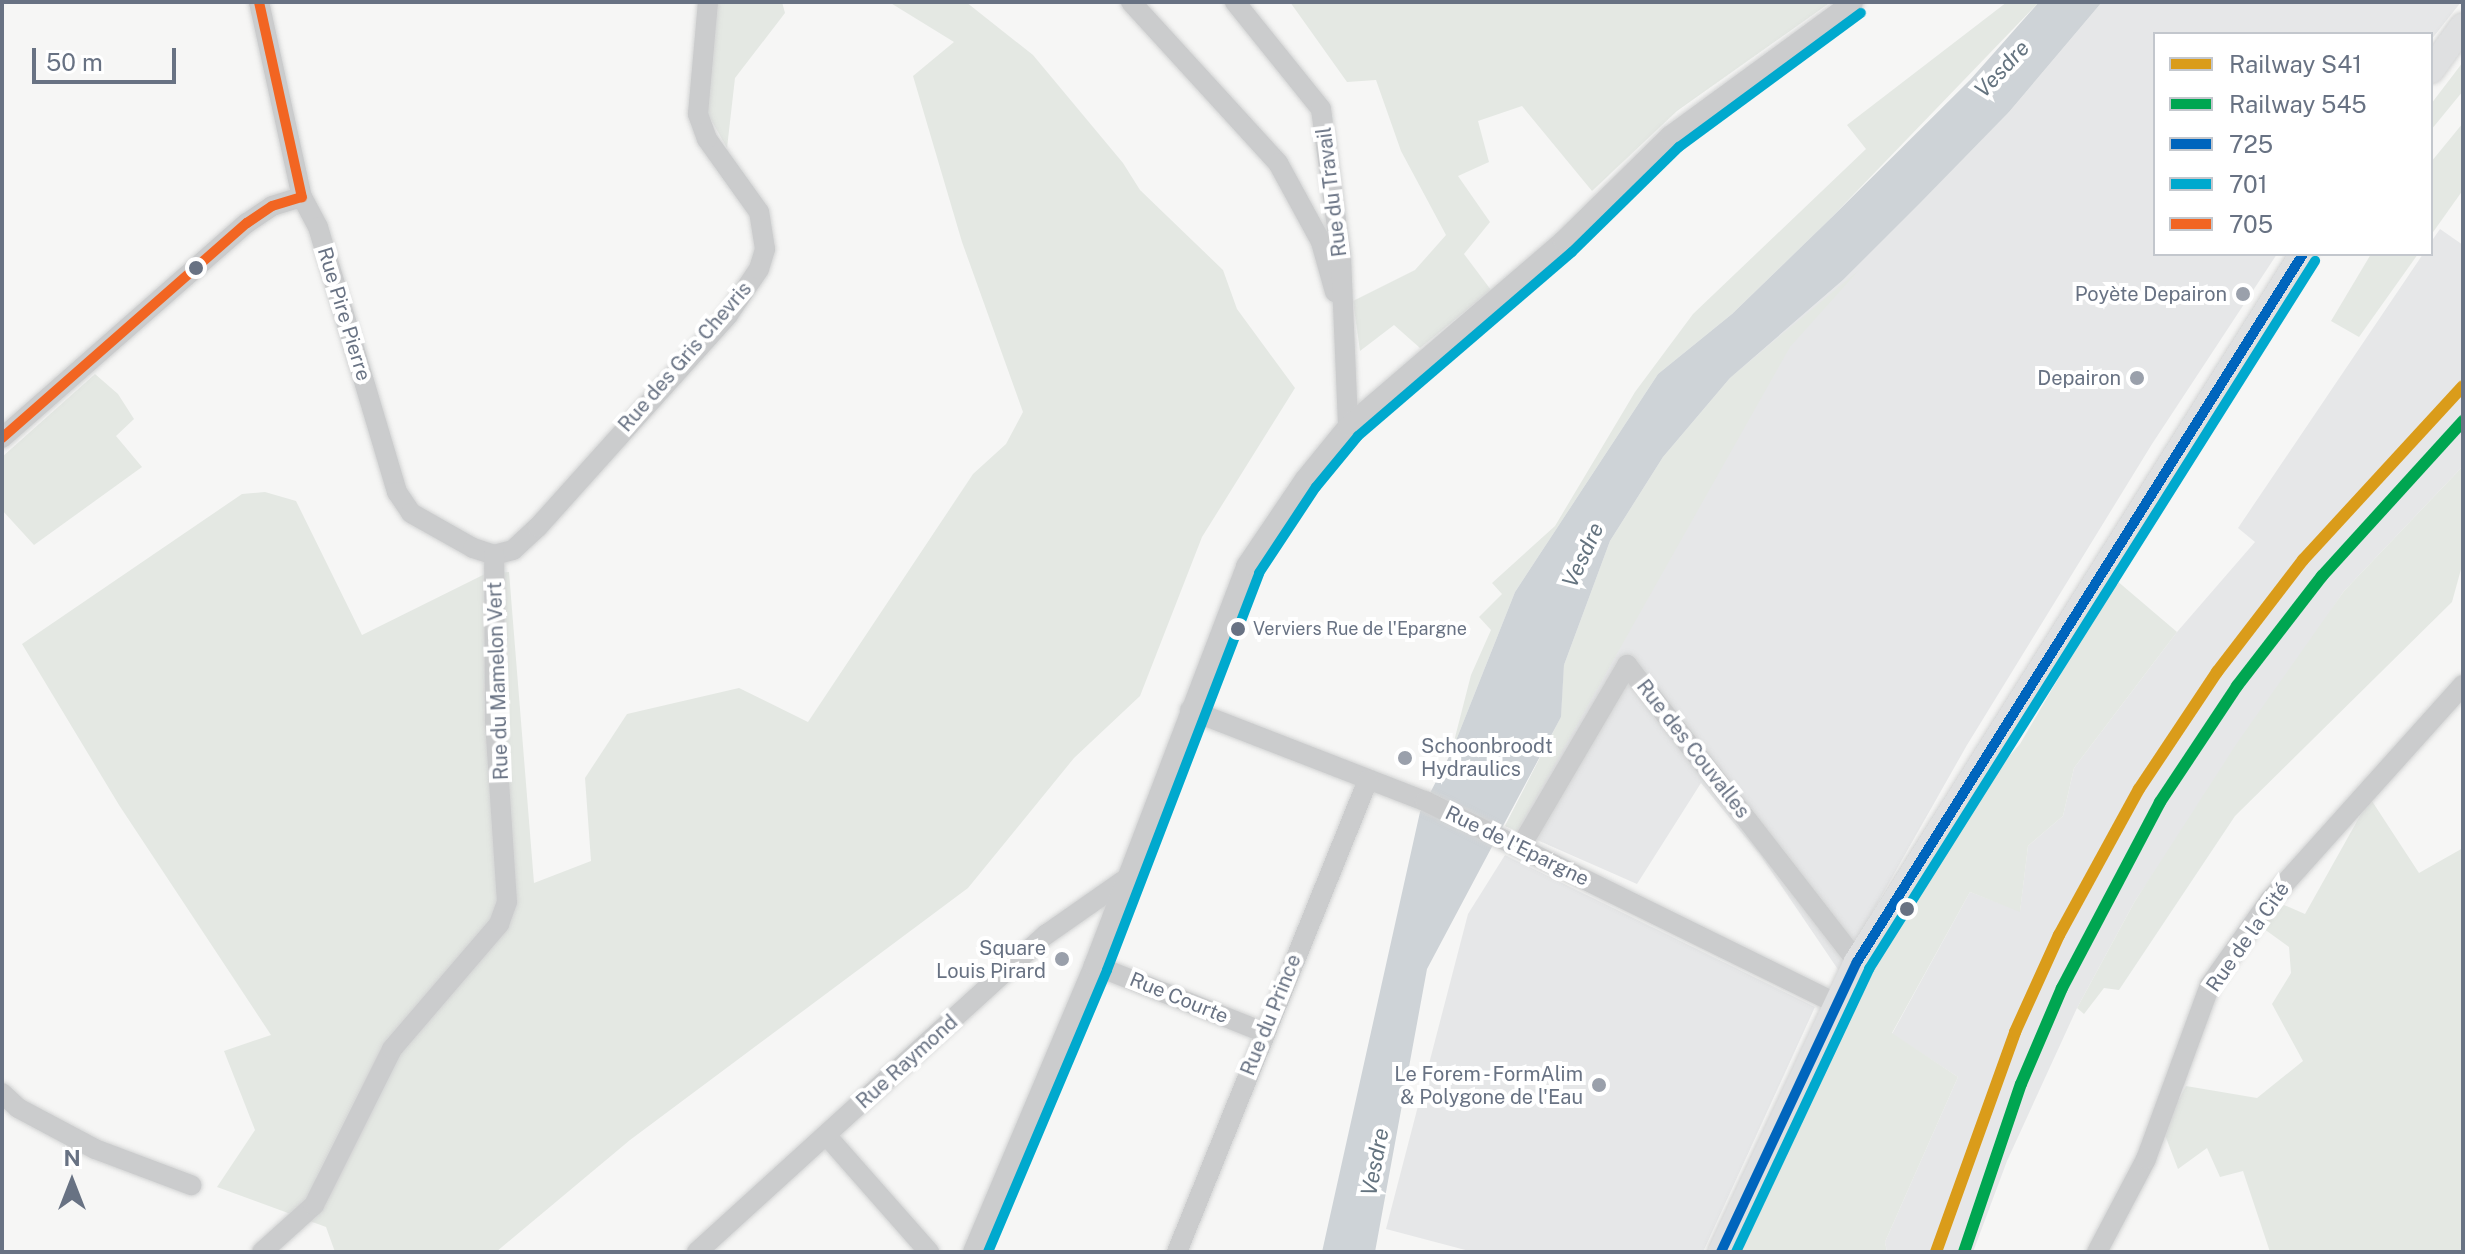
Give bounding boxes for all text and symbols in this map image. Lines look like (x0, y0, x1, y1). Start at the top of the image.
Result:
scale bar (36, 32, 180, 82)
legend (2153, 32, 2433, 256)
water label: Vesdre (1969, 35, 2035, 103)
text: 50 m (46, 48, 103, 76)
text: Railway S41 (2229, 50, 2362, 78)
text: Railway 545 (2229, 90, 2367, 118)
street label: Rue du Travail (1312, 126, 1352, 258)
text: 725 (2229, 130, 2273, 158)
text: 701 (2229, 170, 2267, 198)
text: 705 (2229, 210, 2273, 238)
street label: Rue Pire Pierre (312, 244, 376, 384)
unlabelled marker (188, 260, 204, 276)
street label: Rue des Gris Chevris (613, 277, 757, 437)
place label: Poyète Depairon (2075, 282, 2227, 306)
marker: Poyète Depairon (2234, 285, 2252, 303)
place label: Depairon (2037, 366, 2121, 390)
marker: Depairon (2128, 369, 2146, 387)
water label: Vesdre (1557, 518, 1609, 592)
street label: Rue du Mamelon Vert (483, 581, 513, 781)
place label: Verviers Rue de l'Epargne (1253, 618, 1467, 640)
marker: Verviers Rue de l'Epargne (1230, 621, 1246, 637)
street label: Rue des Couvalles (1631, 675, 1755, 823)
place label: Schoonbroodt Hydraulics (1421, 734, 1553, 781)
marker: Schoonbroodt Hydraulics (1396, 749, 1414, 767)
street label: Rue de l'Epargne (1441, 801, 1593, 891)
street label: Rue de la Cité (2201, 877, 2295, 997)
unlabelled marker (1899, 901, 1915, 917)
place label: Square Louis Pirard (936, 936, 1046, 983)
marker: Square Louis Pirard (1053, 950, 1071, 968)
street label: Rue du Prince (1236, 951, 1306, 1079)
street label: Rue Courte (1126, 967, 1232, 1029)
street label: Rue Raymond (851, 1010, 963, 1114)
place label: Le Forem - FormAlim & Polygone de l'Eau (1389, 1062, 1583, 1109)
marker: Le Forem - FormAlim & Polygone de l'Eau (1590, 1076, 1608, 1094)
water label: Vesdre (1356, 1126, 1394, 1198)
north arrow (32, 1142, 112, 1222)
text: N (63, 1145, 81, 1171)

